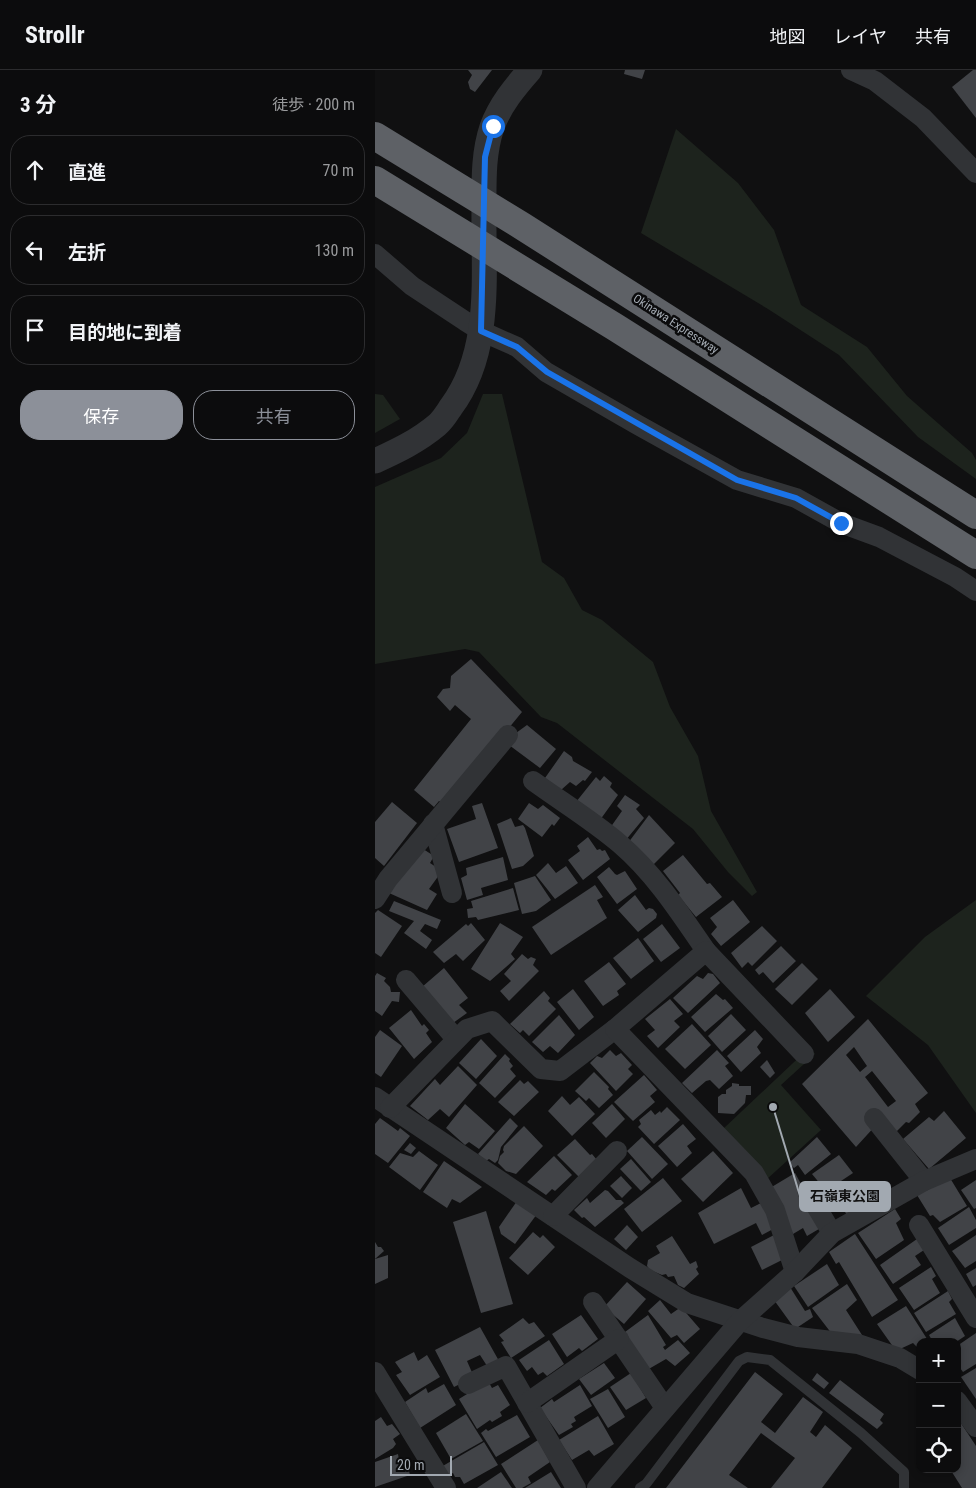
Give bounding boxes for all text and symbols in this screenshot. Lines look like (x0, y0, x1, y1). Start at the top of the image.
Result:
text: Strollr (25, 21, 85, 49)
text: 地図 (770, 26, 806, 47)
text: レイヤ (834, 26, 887, 47)
text: 共有 (915, 26, 951, 47)
text: 3 分 (20, 93, 56, 117)
text: 徒歩 · 200 m (272, 95, 355, 114)
route start (482, 115, 505, 138)
icon: ahead (21, 156, 49, 184)
text: 直進 (68, 161, 106, 184)
text: 70 m (322, 161, 354, 180)
icon: left (21, 236, 49, 264)
text: 左折 (68, 241, 106, 264)
text: 130 m (315, 241, 354, 260)
street label: Okinawa Expressway (631, 291, 721, 357)
icon: arrive (21, 316, 49, 344)
text: 目的地に到着 (68, 321, 182, 344)
button: 保存 (20, 390, 183, 440)
button: 共有 (193, 390, 355, 440)
route end (830, 512, 853, 535)
callout: 石嶺東公園 (800, 1182, 890, 1211)
text: 石嶺東公園 (810, 1188, 880, 1204)
map controls (916, 1338, 961, 1473)
button: + (916, 1338, 961, 1383)
button: − (916, 1383, 961, 1428)
button: locate (916, 1428, 961, 1473)
scale bar (390, 1453, 453, 1476)
text: 20 m (397, 1457, 425, 1473)

